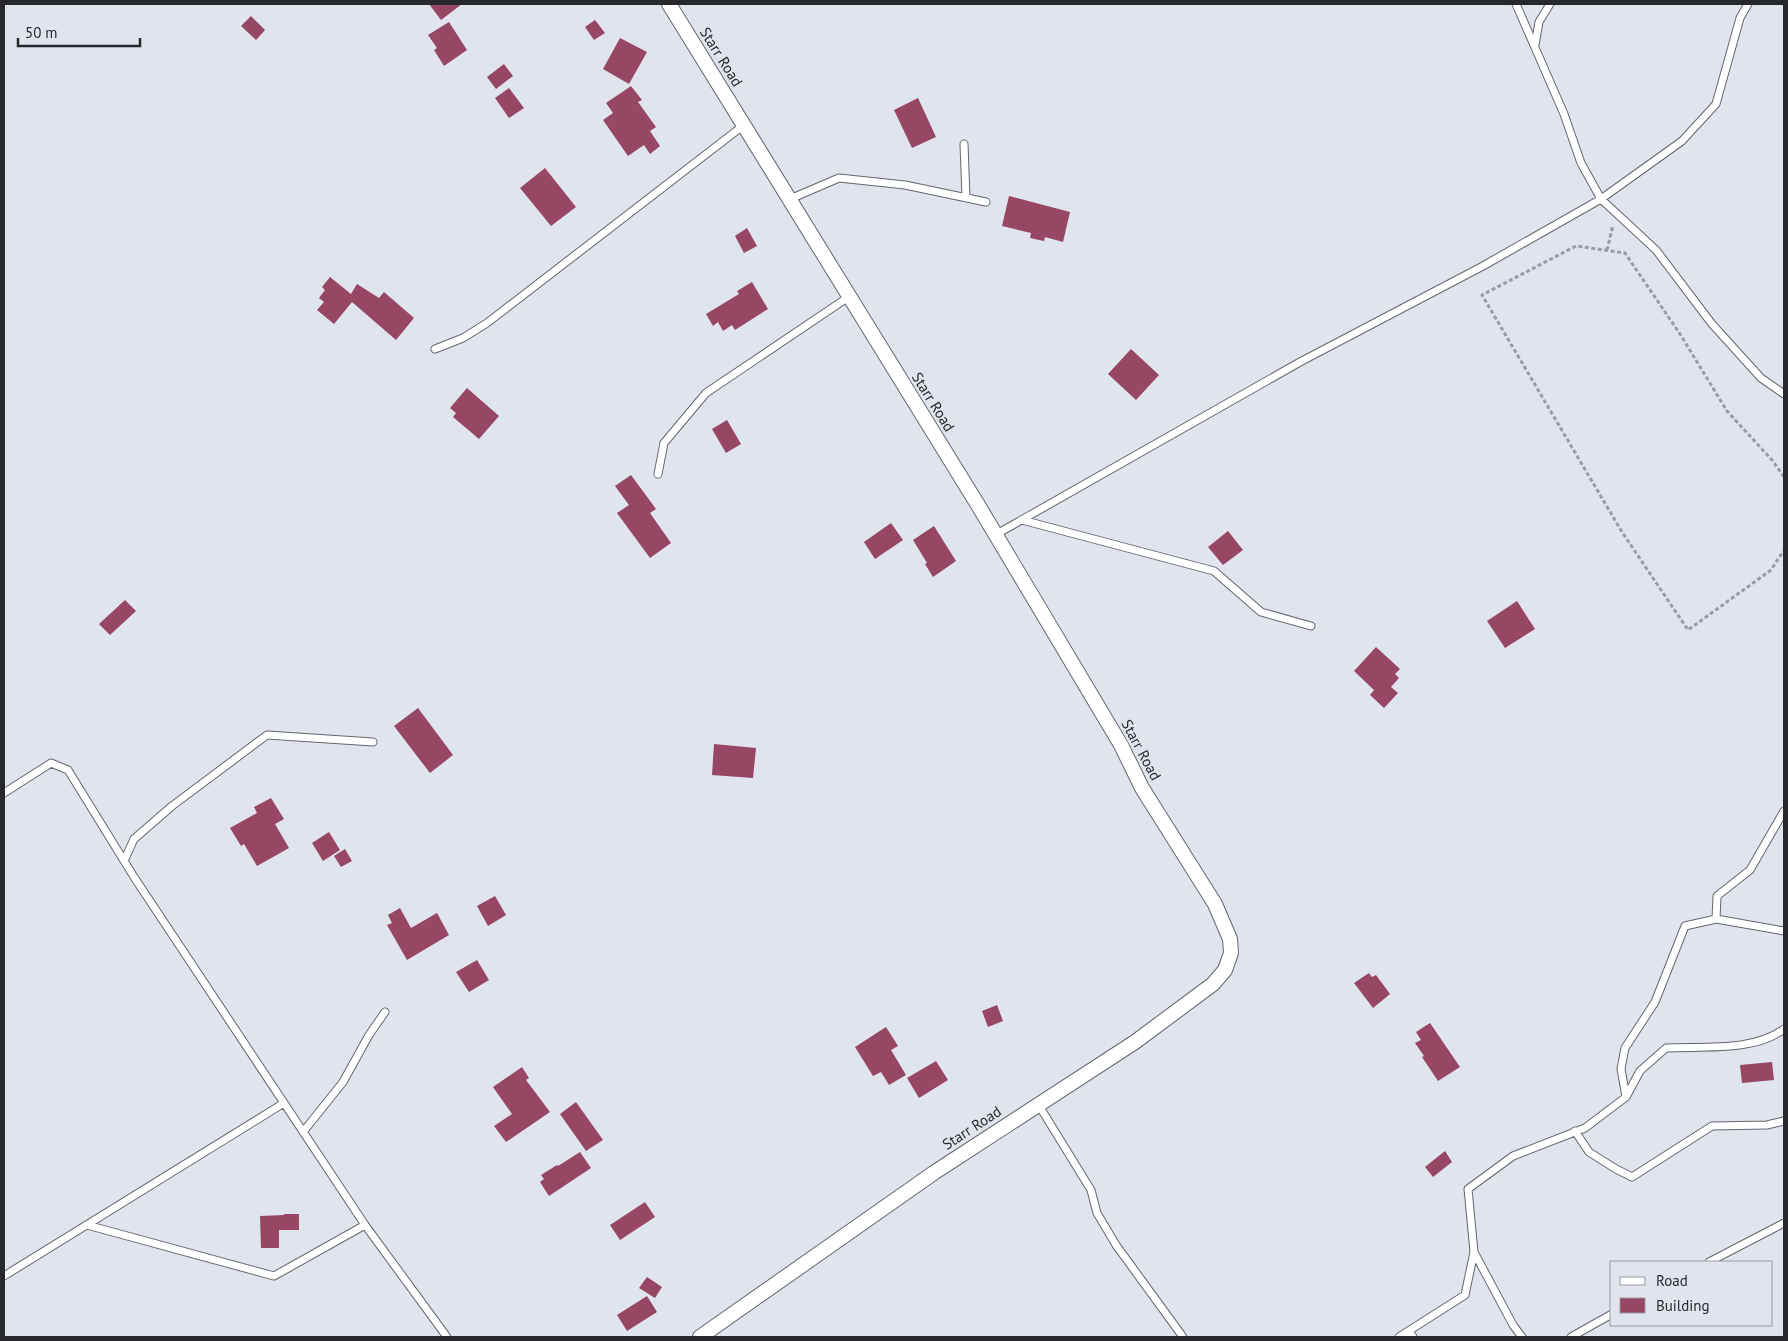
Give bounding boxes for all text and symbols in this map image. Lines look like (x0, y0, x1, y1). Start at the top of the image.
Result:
scale bar (18, 15, 140, 47)
text: 50 m (25, 23, 58, 42)
street label: Starr Road (696, 24, 747, 90)
street label: Starr Road (908, 369, 959, 435)
street label: Starr Road (1117, 716, 1165, 784)
street label: Starr Road (939, 1102, 1005, 1154)
legend (1610, 1261, 1773, 1326)
text: Road (1656, 1271, 1688, 1290)
text: Building (1656, 1296, 1710, 1315)

